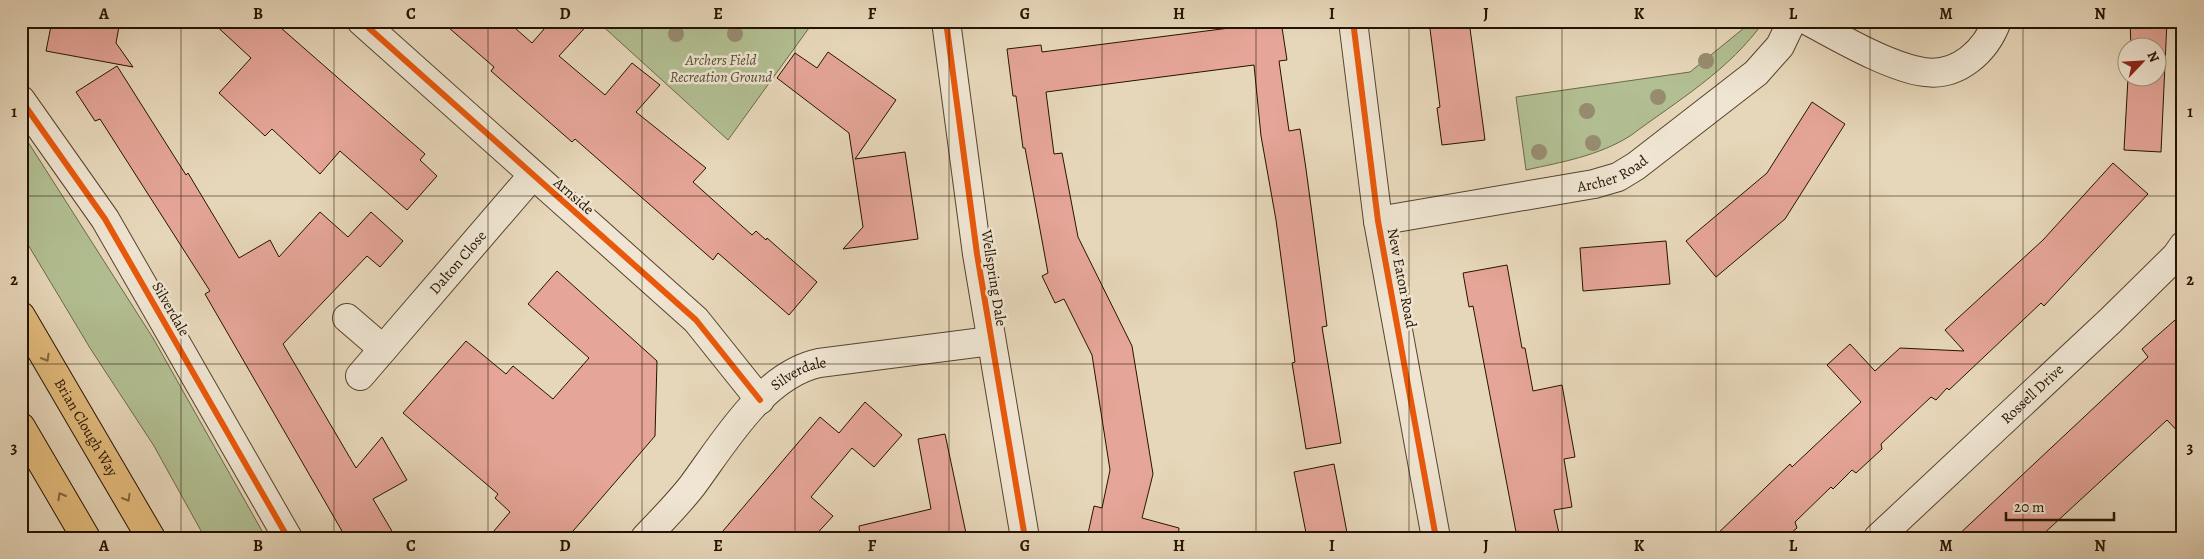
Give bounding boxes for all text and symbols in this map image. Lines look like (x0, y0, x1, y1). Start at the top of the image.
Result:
text: A (98, 3, 110, 25)
text: B (253, 3, 263, 25)
text: C (406, 3, 416, 25)
text: D (559, 3, 571, 25)
text: E (713, 3, 723, 25)
text: F (868, 3, 877, 25)
text: G (1020, 3, 1030, 25)
text: H (1173, 3, 1185, 25)
text: I (1329, 3, 1335, 25)
text: J (1483, 3, 1489, 25)
text: K (1634, 3, 1645, 25)
text: L (1789, 3, 1798, 25)
text: M (1939, 3, 1953, 25)
text: N (2094, 3, 2106, 25)
north arrow (2116, 38, 2166, 88)
text: N (2143, 48, 2164, 65)
park label: Archers Field Recreation Ground (670, 50, 772, 87)
text: 1 (11, 101, 17, 123)
text: 1 (2187, 101, 2193, 123)
street label: Archer Road (1575, 150, 1653, 197)
street label: Arnside (549, 172, 599, 219)
street label: Dalton Close (425, 226, 491, 298)
street label: New Eaton Road (1383, 226, 1422, 330)
street label: Wellspring Dale (976, 227, 1012, 328)
text: 2 (10, 269, 18, 291)
text: 2 (2186, 269, 2194, 291)
street label: Silverdale (147, 278, 195, 340)
one-way arrow (39, 352, 49, 361)
street label: Silverdale (766, 352, 828, 395)
street label: Rossell Drive (1996, 359, 2068, 428)
street label: Brian Clough Way (50, 375, 123, 480)
text: 3 (11, 437, 18, 459)
text: 3 (2187, 437, 2194, 459)
scale bar (2006, 489, 2114, 521)
one-way arrow (58, 492, 68, 501)
one-way arrow (121, 493, 131, 502)
text: 20 m (2014, 497, 2045, 517)
text: A (98, 535, 110, 557)
text: B (253, 535, 263, 557)
text: C (406, 535, 416, 557)
text: D (559, 535, 571, 557)
text: E (713, 535, 723, 557)
text: F (868, 535, 877, 557)
text: G (1020, 535, 1030, 557)
text: H (1173, 535, 1185, 557)
text: I (1329, 535, 1335, 557)
text: J (1483, 535, 1489, 557)
text: K (1634, 535, 1645, 557)
text: L (1789, 535, 1798, 557)
text: M (1939, 535, 1953, 557)
text: N (2094, 535, 2106, 557)

